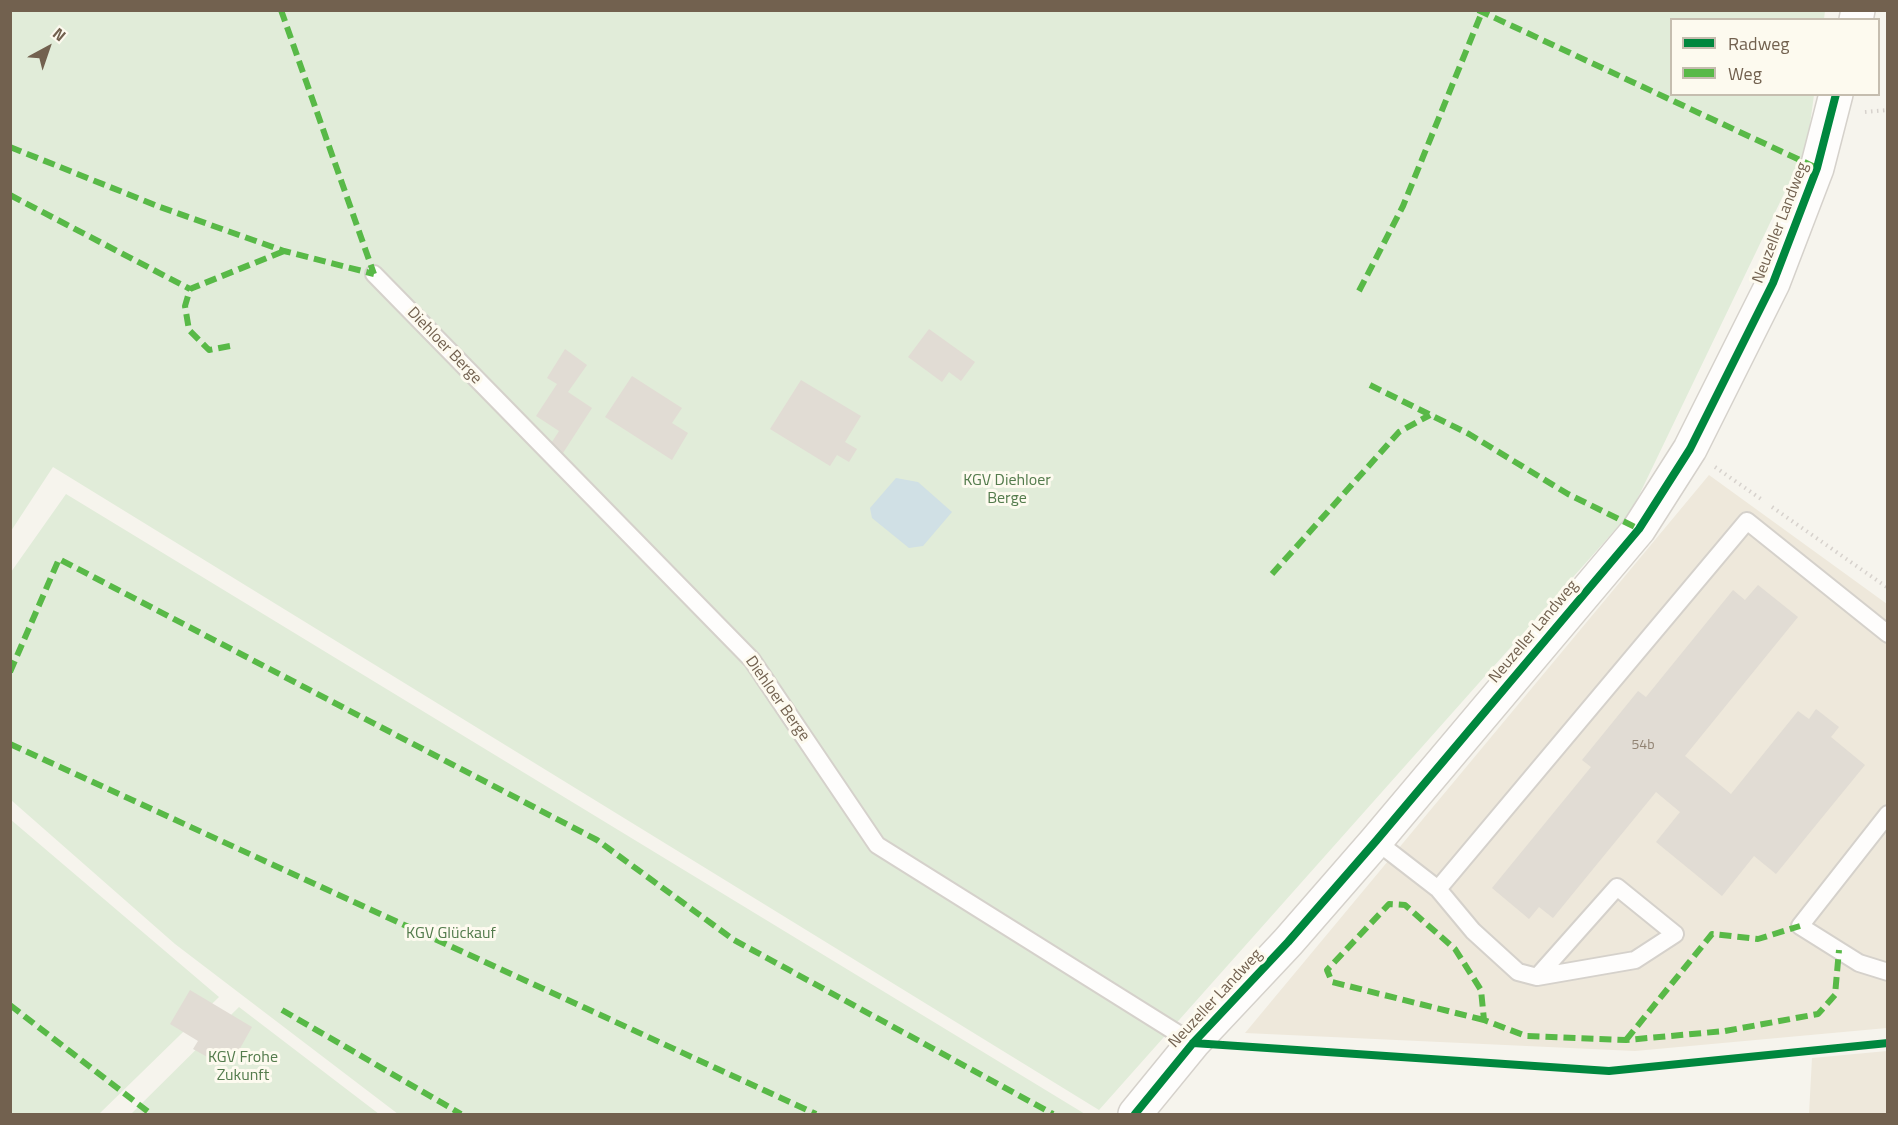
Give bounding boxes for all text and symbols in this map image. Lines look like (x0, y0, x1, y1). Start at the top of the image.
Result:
north arrow (18, 18, 78, 78)
legend (1670, 18, 1880, 96)
text: N (48, 21, 72, 47)
text: Radweg (1728, 30, 1790, 57)
text: Weg (1728, 60, 1762, 87)
street label: Neuzeller Landweg (1749, 160, 1813, 286)
street label: Diehloer Berge (403, 304, 485, 388)
park label: KGV Diehloer Berge (963, 471, 1051, 509)
street label: Neuzeller Landweg (1485, 577, 1583, 687)
street label: Diehloer Berge (741, 653, 813, 745)
house number: 54b (1631, 738, 1655, 754)
park label: KGV Glückauf (406, 924, 496, 944)
street label: Neuzeller Landweg (1165, 946, 1267, 1052)
park label: KGV Frohe Zukunft (208, 1048, 278, 1086)

